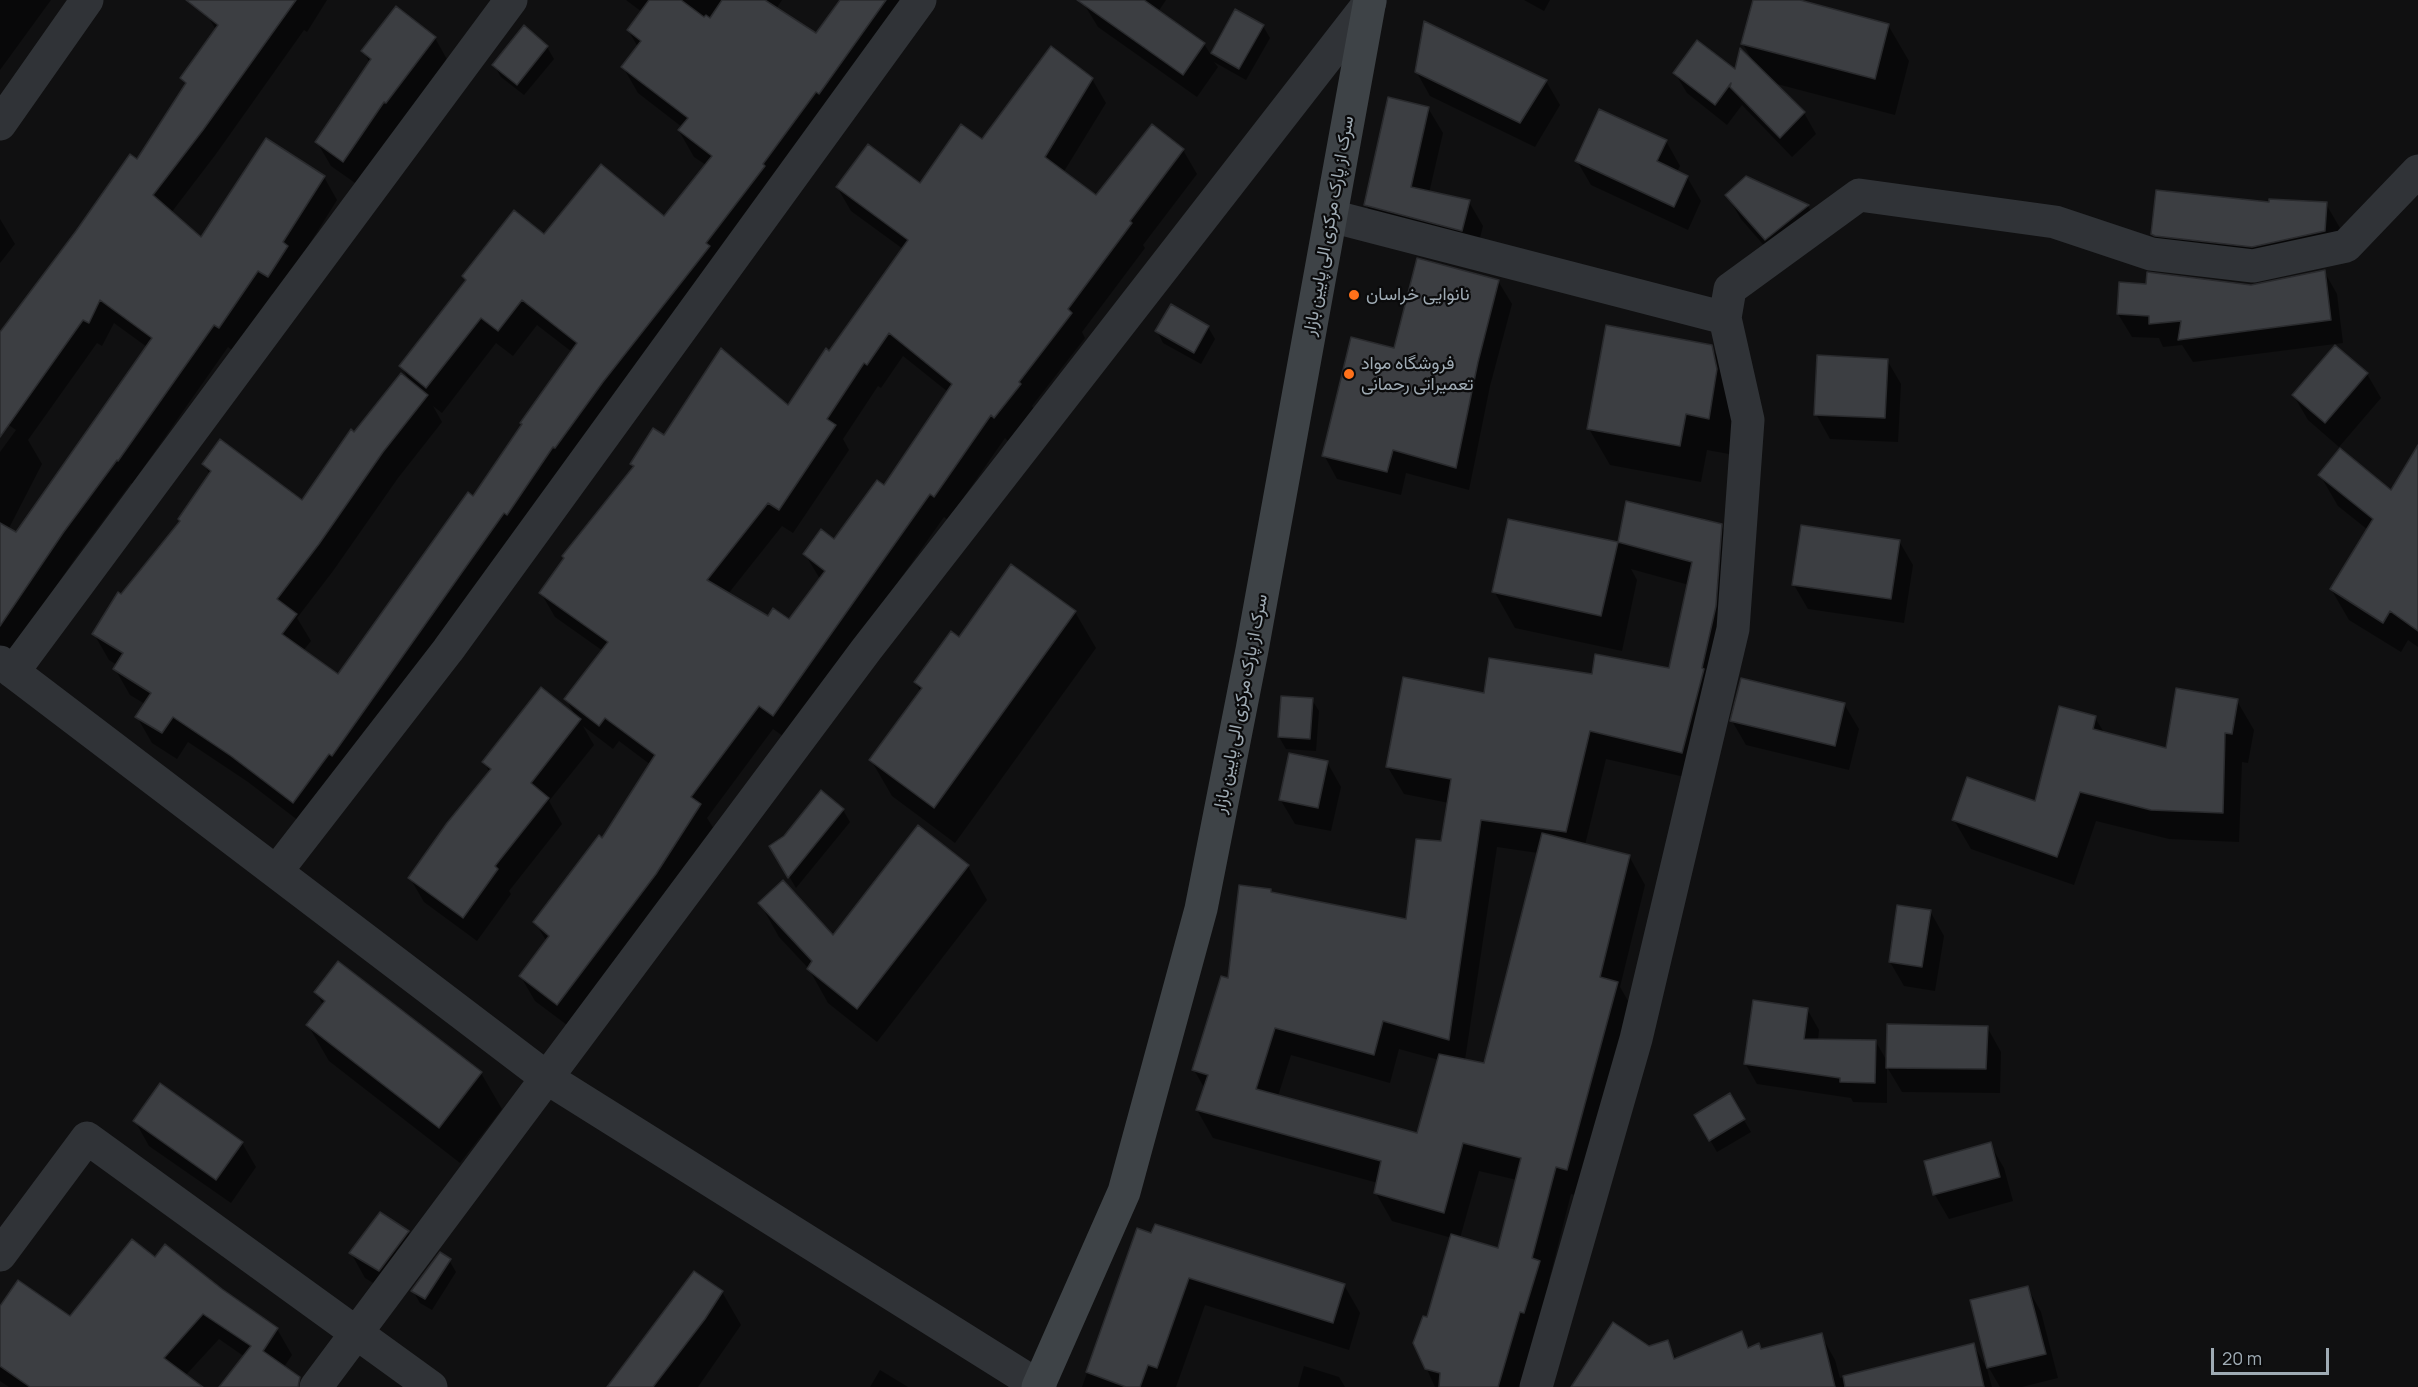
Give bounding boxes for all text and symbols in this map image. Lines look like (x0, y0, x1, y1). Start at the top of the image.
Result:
street label: سرک از پارک مرکزی الی پایین بازار (1299, 114, 1359, 338)
place label: نانوایی خراسان (1366, 284, 1470, 306)
marker: نانوایی خراسان (1347, 288, 1361, 302)
place label: فروشگاه مواد تعمیراتی رحمانی (1361, 353, 1474, 395)
marker: فروشگاه مواد تعمیراتی رحمانی (1342, 367, 1356, 381)
street label: سرک از پارک مرکزی الی پایین بازار (1209, 592, 1273, 816)
scale bar (2214, 1336, 2332, 1374)
text: 20 m (2222, 1346, 2262, 1370)

